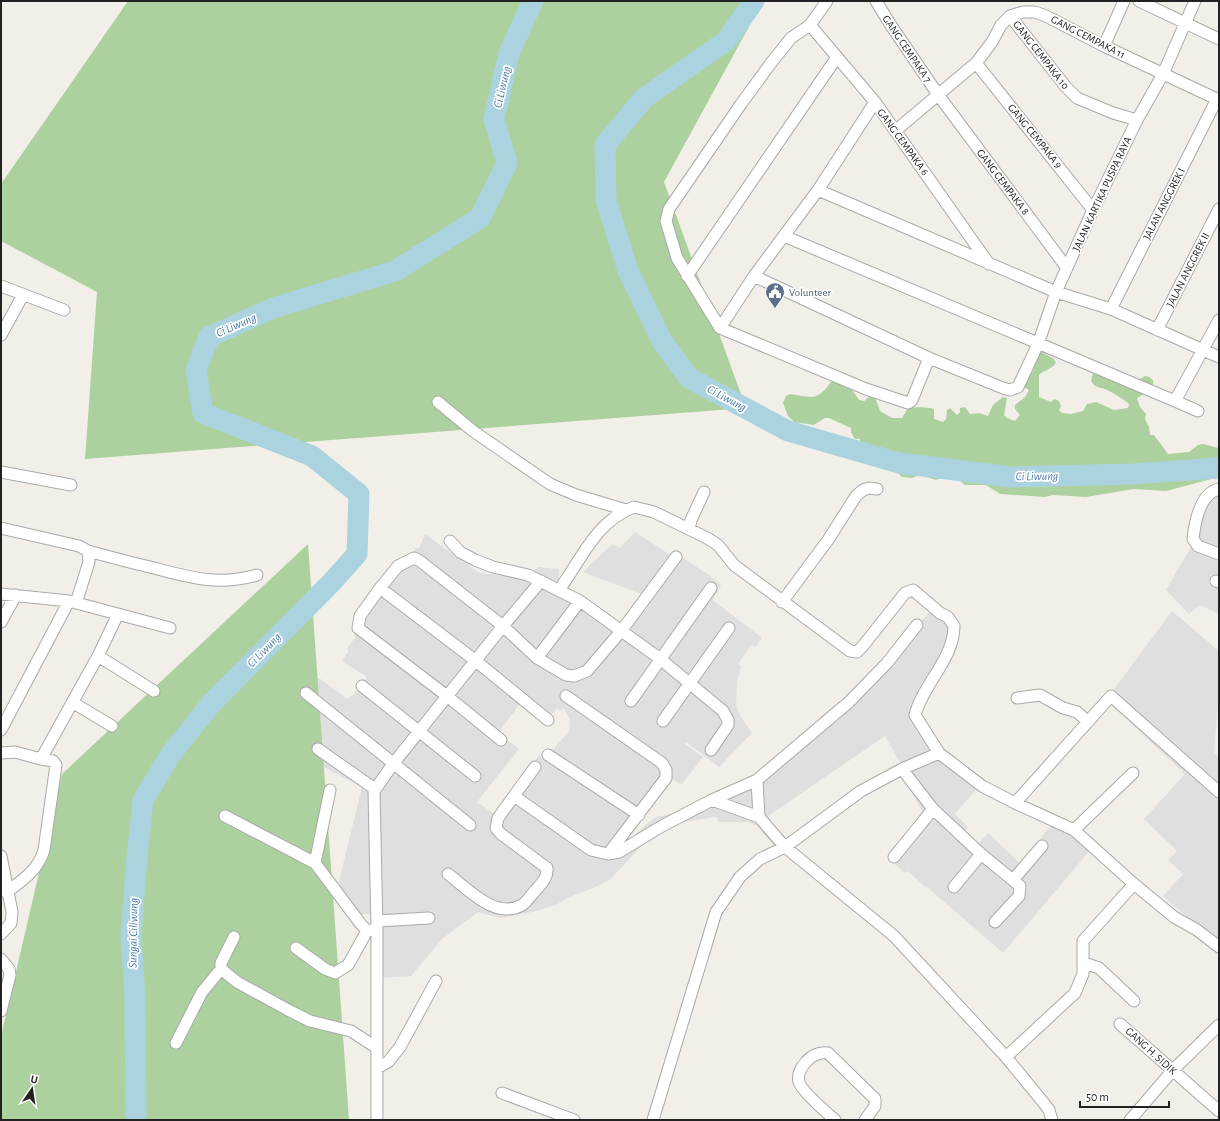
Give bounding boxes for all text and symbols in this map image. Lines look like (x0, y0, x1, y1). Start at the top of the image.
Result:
street label: GANG CEMPAKA 7 (880, 13, 934, 85)
street label: GANG CEMPAKA 11 (1049, 14, 1127, 60)
street label: GANG CEMPAKA 10 (1011, 19, 1071, 92)
water label: Ci Liwung (491, 65, 513, 109)
street label: GANG CEMPAKA 9 (1006, 102, 1064, 170)
street label: GANG CEMPAKA 6 (875, 107, 931, 177)
street label: JALAN KARTIKA PUSPA RAYA (1071, 134, 1134, 253)
street label: GANG CEMPAKA 8 (975, 147, 1031, 217)
street label: JALAN ANGGREK I (1141, 166, 1187, 242)
street label: JALAN ANGGREK II (1164, 231, 1212, 309)
public building icon: Volunteer (764, 281, 786, 309)
place label: Volunteer (789, 287, 832, 298)
water label: Ci Liwung (214, 311, 258, 339)
water label: Ci Liwung (705, 383, 749, 413)
water label: Ci Liwung (1016, 470, 1058, 482)
water label: Ci Liwung (245, 631, 283, 669)
water label: Sungai Ciliwung (126, 898, 140, 968)
street label: GANG H. SIDIK (1123, 1025, 1179, 1077)
north arrow (12, 1069, 52, 1109)
text: U (29, 1074, 39, 1086)
scale bar (1080, 1083, 1169, 1109)
text: 50 m (1086, 1091, 1109, 1103)

